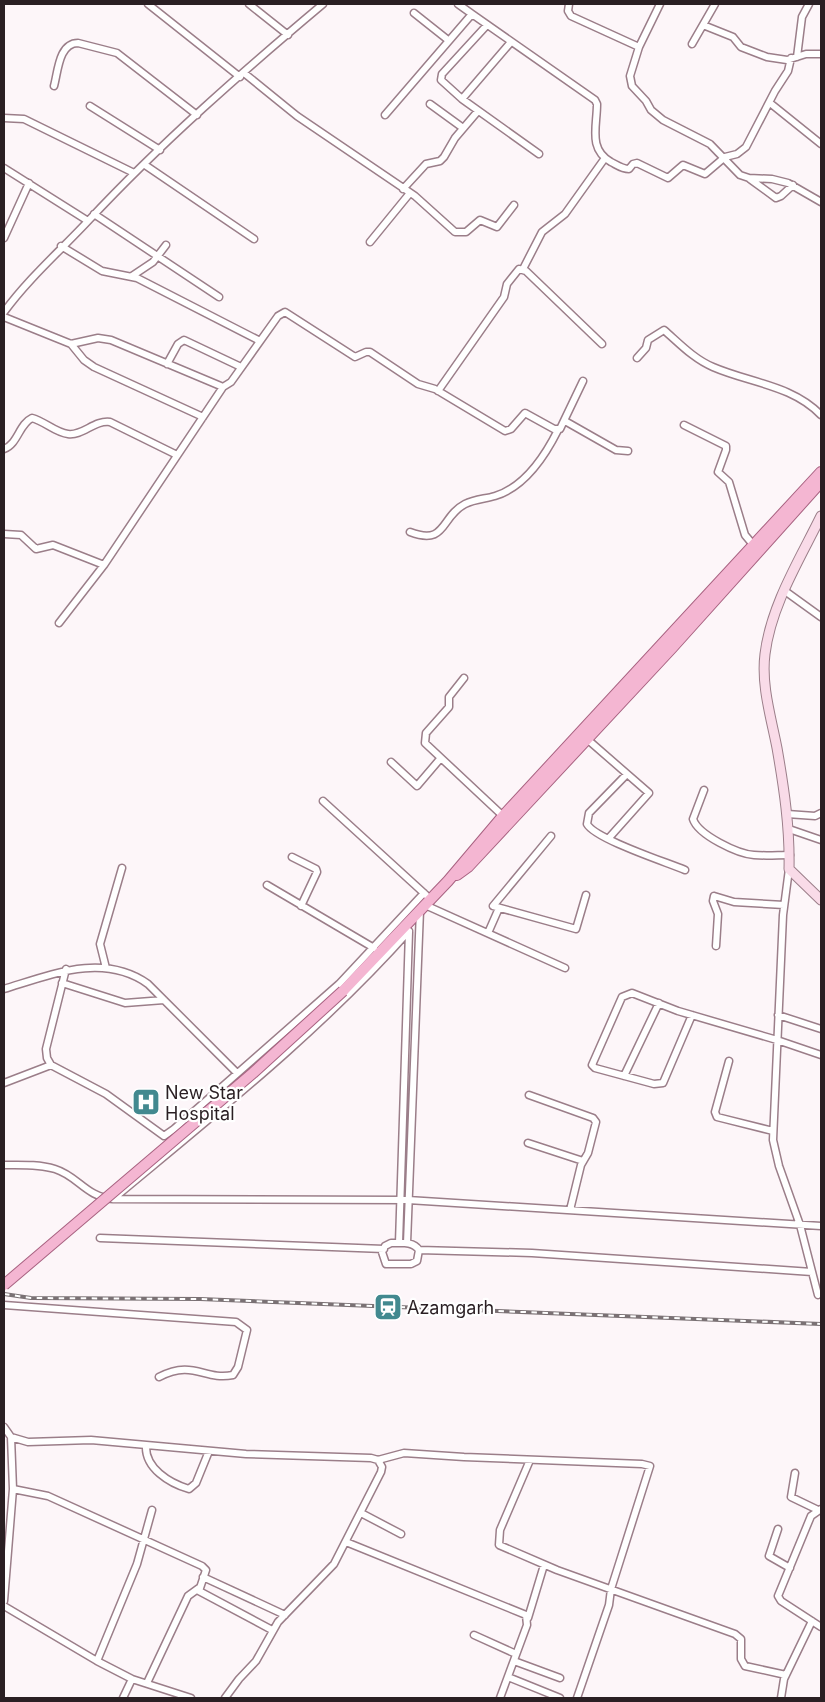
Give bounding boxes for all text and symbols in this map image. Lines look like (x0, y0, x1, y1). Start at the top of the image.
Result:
place label: New Star Hospital (165, 1082, 243, 1124)
hospital icon: New Star Hospital (131, 1087, 161, 1117)
station icon: Azamgarh (373, 1292, 403, 1322)
place label: Azamgarh (407, 1297, 494, 1318)

